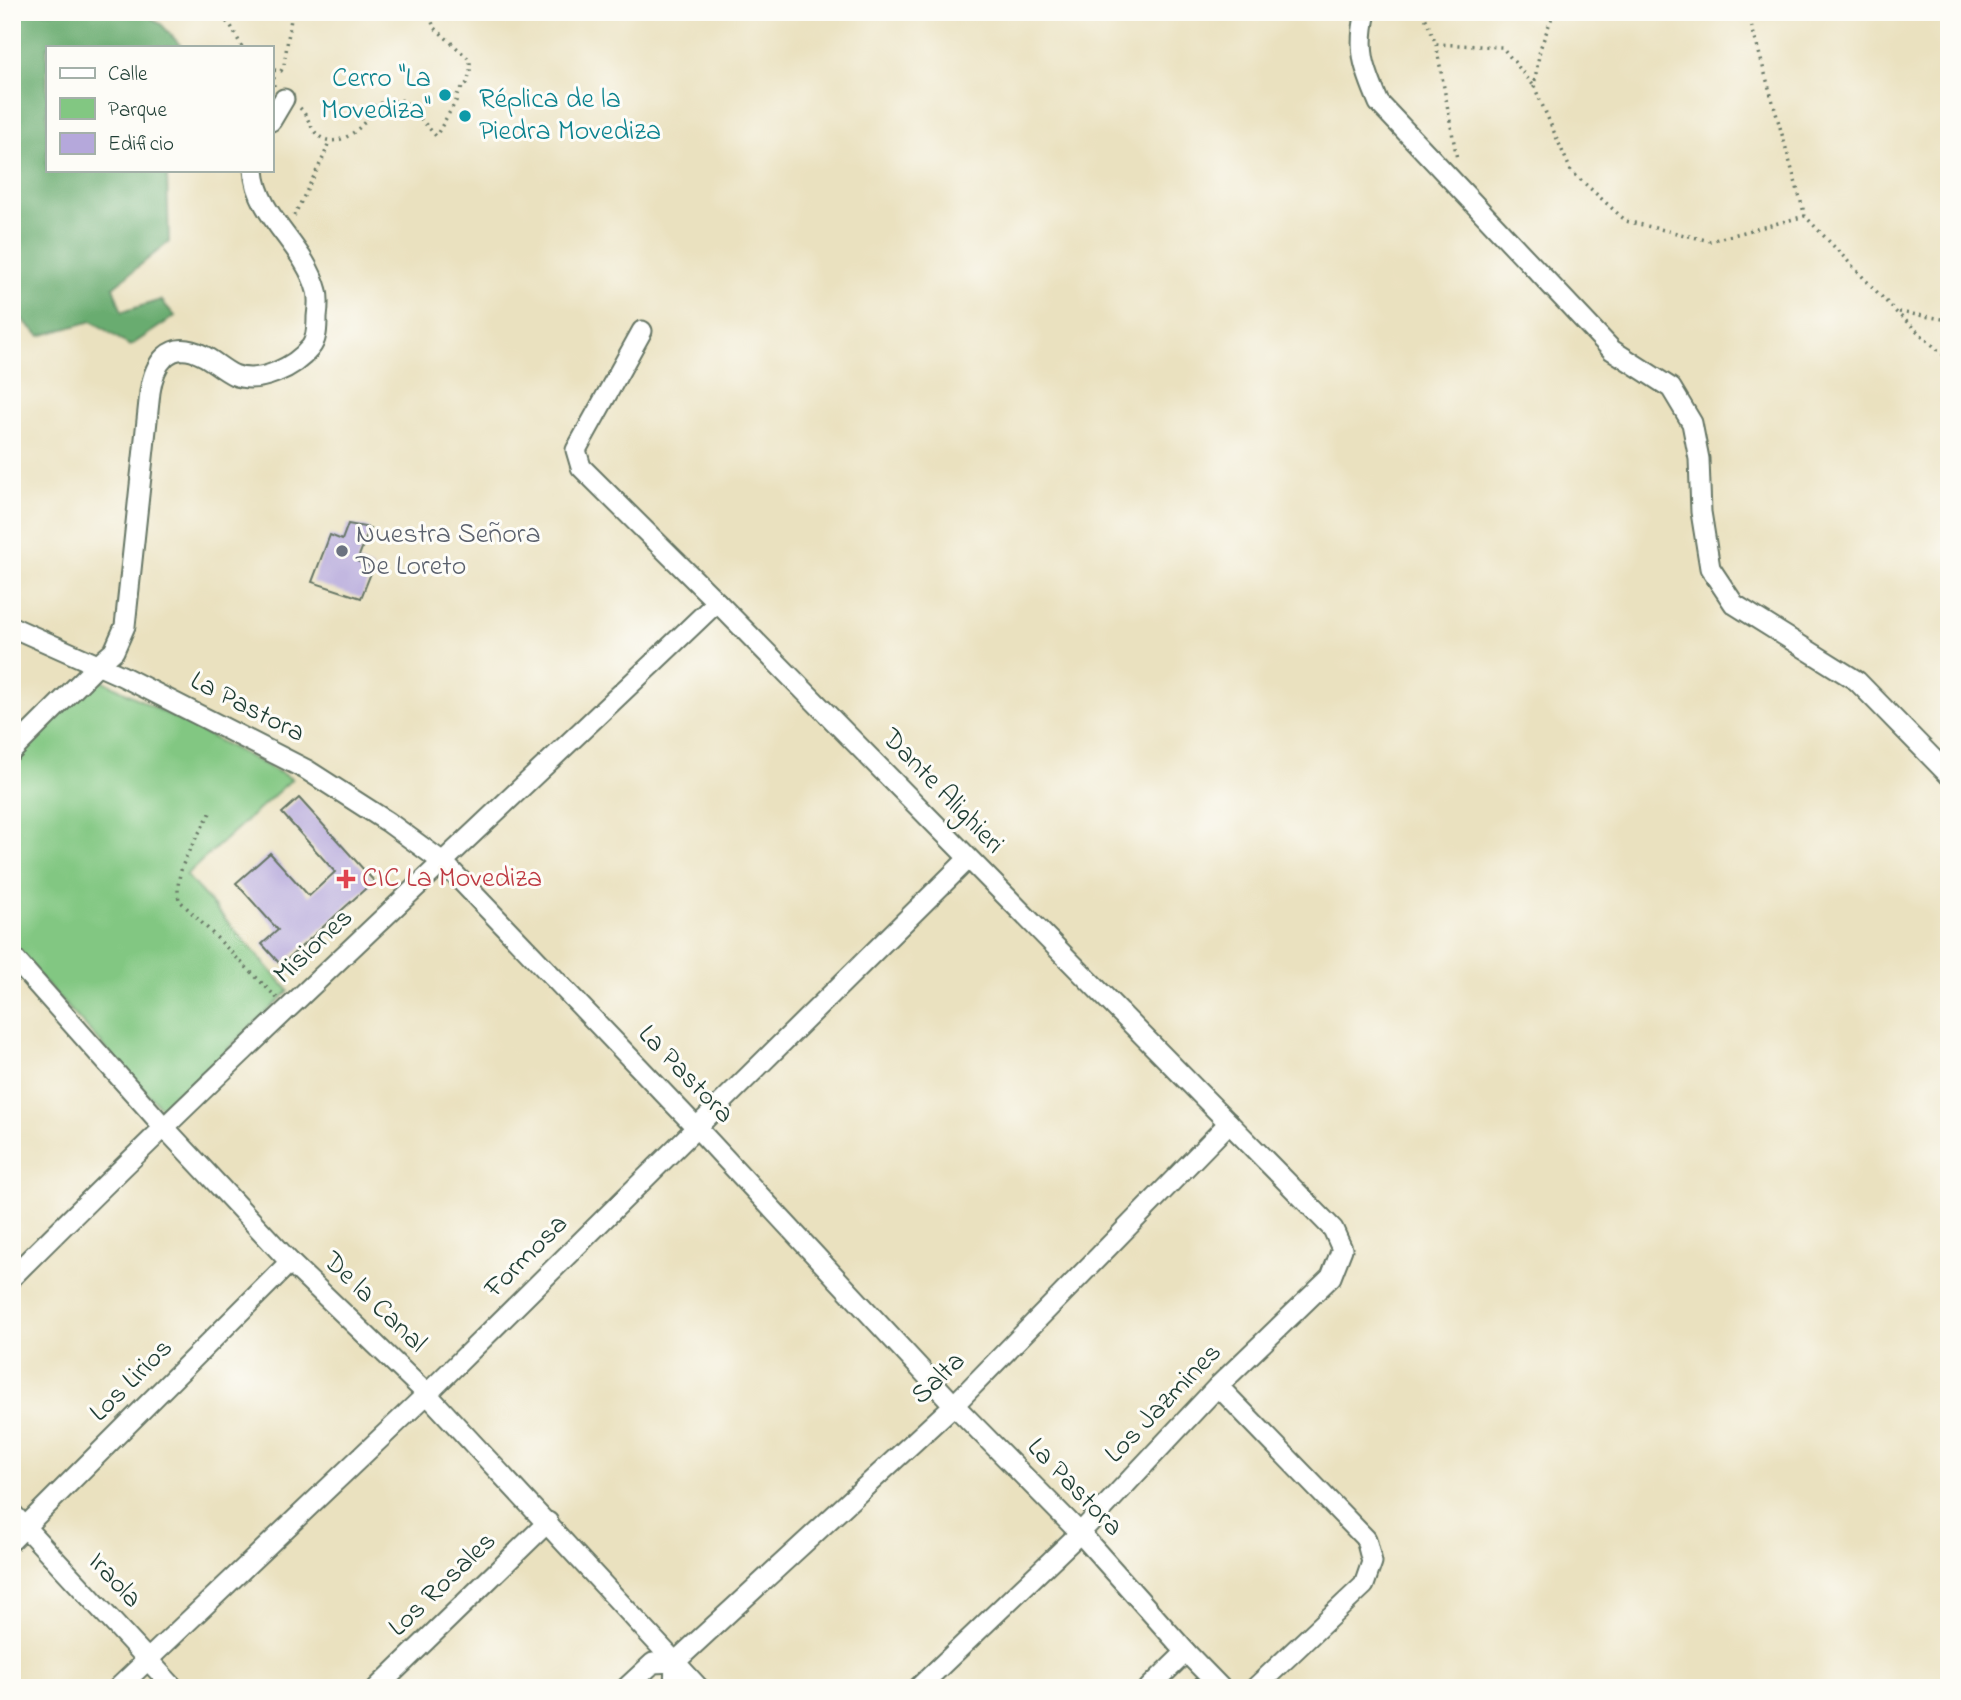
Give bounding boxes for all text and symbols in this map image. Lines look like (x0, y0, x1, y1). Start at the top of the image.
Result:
legend (46, 46, 273, 172)
place label: Cerro "La Movediza" (321, 59, 431, 132)
text: Calle (108, 60, 148, 90)
place label: Réplica de la Piedra Movediza (479, 80, 661, 153)
marker: Cerro "La Movediza" (437, 87, 453, 103)
text: Parque (108, 96, 167, 126)
marker: Réplica de la Piedra Movediza (457, 108, 473, 124)
text: Edificio (108, 130, 174, 160)
place label: Nuestra Señora De Loreto (355, 515, 541, 588)
marker: Nuestra Señora De Loreto (334, 543, 350, 559)
street label: La Pastora (182, 662, 312, 754)
street label: Dante Alighieri (870, 719, 1013, 864)
place label: CIC La Movediza (362, 859, 542, 900)
marker: CIC La Movediza (336, 869, 356, 889)
street label: Misiones (265, 899, 363, 995)
street label: La Pastora (627, 1016, 743, 1134)
street label: Formosa (475, 1206, 578, 1309)
street label: De la Canal (312, 1242, 435, 1363)
street label: Los Lirios (81, 1330, 183, 1432)
street label: Los Jazmines (1096, 1334, 1232, 1474)
street label: Salta (902, 1343, 976, 1415)
street label: La Pastora (1016, 1429, 1132, 1547)
street label: Los Rosales (379, 1523, 507, 1647)
street label: Iraola (77, 1544, 151, 1618)

